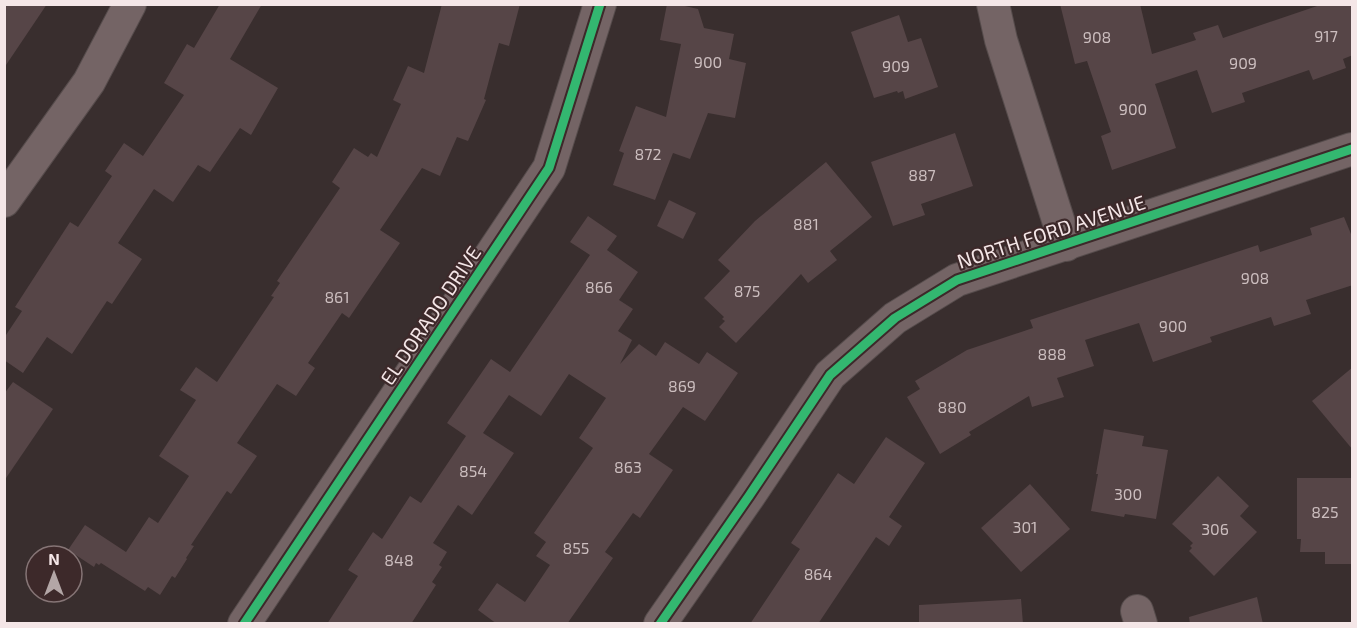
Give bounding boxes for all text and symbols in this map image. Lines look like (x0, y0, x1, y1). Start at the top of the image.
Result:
house number: 917 (1314, 26, 1338, 45)
house number: 908 (1083, 27, 1111, 46)
house number: 900 (694, 52, 722, 71)
house number: 909 (1229, 53, 1257, 72)
house number: 909 (882, 56, 910, 75)
house number: 900 (1119, 99, 1147, 118)
house number: 872 (635, 144, 661, 163)
house number: 887 (908, 165, 936, 184)
street label: NORTH FORD AVENUE (954, 189, 1148, 273)
house number: 881 (793, 214, 819, 233)
street label: EL DORADO DRIVE (375, 241, 485, 389)
house number: 908 (1241, 268, 1269, 287)
house number: 866 (585, 277, 613, 296)
house number: 875 (734, 281, 760, 300)
house number: 861 (324, 287, 350, 306)
house number: 900 (1159, 316, 1187, 335)
house number: 888 (1037, 344, 1067, 363)
house number: 869 (668, 376, 696, 395)
house number: 880 (937, 397, 967, 416)
house number: 863 (614, 457, 642, 476)
house number: 854 (459, 461, 487, 480)
house number: 300 (1114, 484, 1142, 503)
house number: 825 (1311, 502, 1339, 521)
house number: 301 (1013, 517, 1037, 536)
house number: 306 (1201, 519, 1229, 538)
house number: 855 (563, 538, 589, 557)
north arrow (24, 544, 84, 604)
text: N (48, 549, 60, 568)
house number: 848 (384, 550, 414, 569)
house number: 864 (804, 564, 833, 583)

